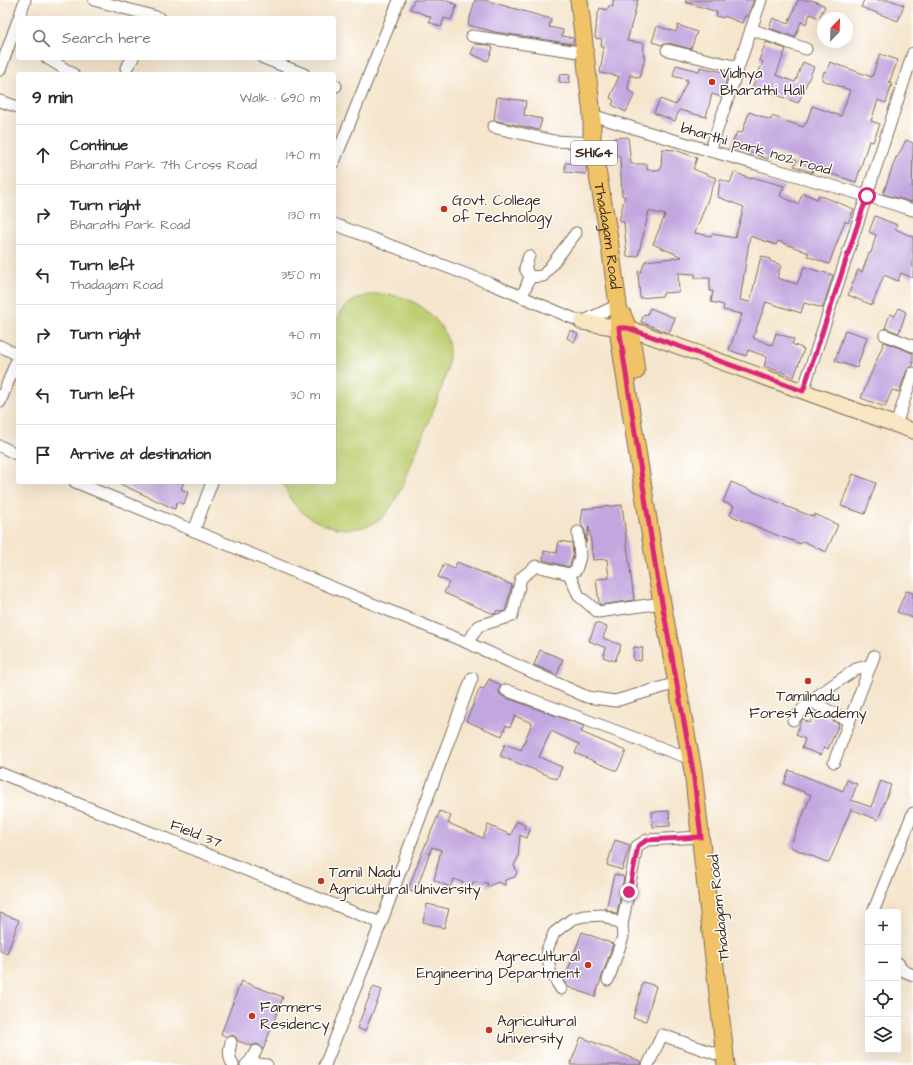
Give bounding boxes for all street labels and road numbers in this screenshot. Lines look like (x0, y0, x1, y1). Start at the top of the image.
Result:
street label: bharthi park no2 road (678, 117, 834, 181)
road number: SH164 (571, 141, 617, 165)
street label: Thadagam Road (589, 181, 626, 291)
street label: Field 37 (167, 815, 225, 853)
street label: Thadagam Road (703, 853, 736, 962)

